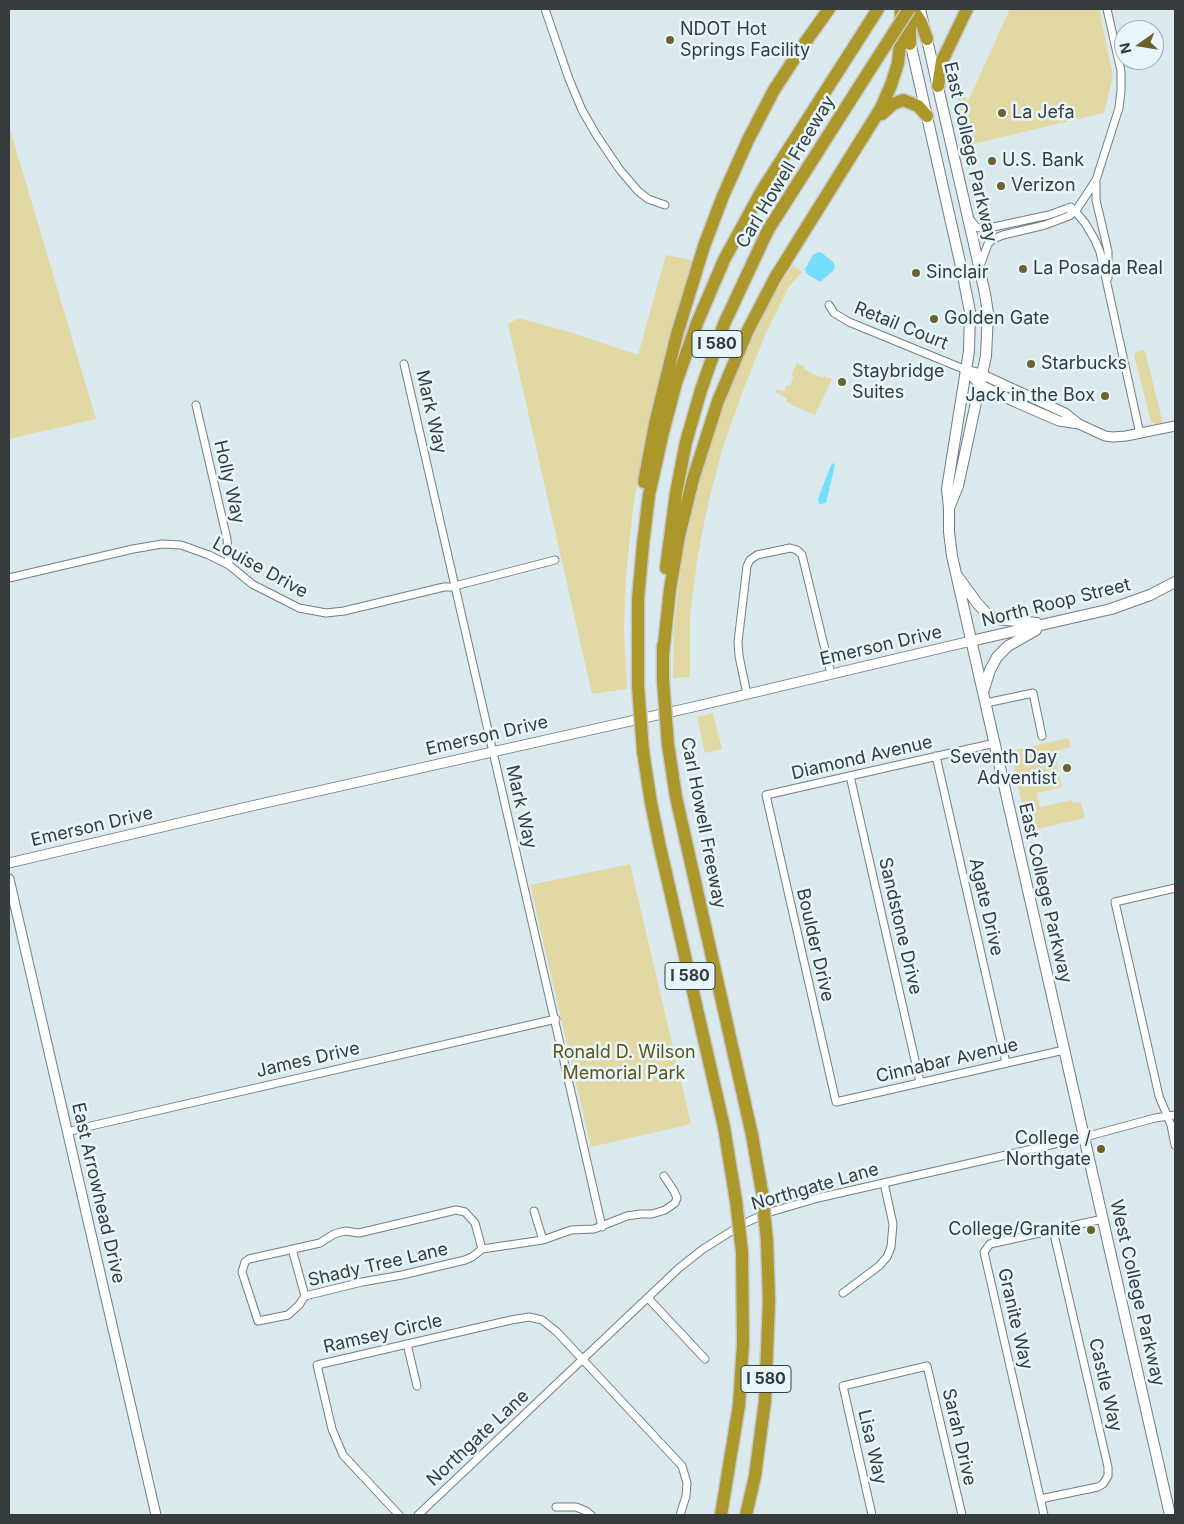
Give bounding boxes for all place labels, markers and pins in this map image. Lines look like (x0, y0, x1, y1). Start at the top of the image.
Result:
place label: NDOT Hot Springs Facility (680, 19, 810, 62)
marker: NDOT Hot Springs Facility (664, 34, 676, 46)
place label: La Jefa (1012, 102, 1075, 124)
marker: La Jefa (996, 107, 1008, 119)
place label: U.S. Bank (1002, 150, 1084, 172)
marker: U.S. Bank (986, 155, 998, 167)
place label: Verizon (1011, 175, 1076, 197)
marker: Verizon (995, 180, 1007, 192)
place label: La Posada Real (1033, 258, 1163, 280)
place label: Sinclair (926, 262, 988, 284)
marker: La Posada Real (1017, 263, 1029, 275)
marker: Sinclair (910, 267, 922, 279)
place label: Golden Gate (944, 308, 1050, 330)
marker: Golden Gate (928, 313, 940, 325)
place label: Starbucks (1041, 353, 1127, 375)
marker: Starbucks (1025, 358, 1037, 370)
place label: Staybridge Suites (852, 361, 945, 404)
marker: Staybridge Suites (836, 376, 848, 388)
place label: Jack in the Box (965, 385, 1095, 407)
marker: Jack in the Box (1099, 390, 1111, 402)
place label: Seventh Day Adventist (950, 747, 1057, 790)
marker: Seventh Day Adventist (1061, 762, 1073, 774)
place label: College / Northgate (1006, 1128, 1091, 1170)
marker: College / Northgate (1095, 1143, 1107, 1155)
place label: College/Granite (948, 1219, 1081, 1241)
marker: College/Granite (1085, 1224, 1097, 1236)

